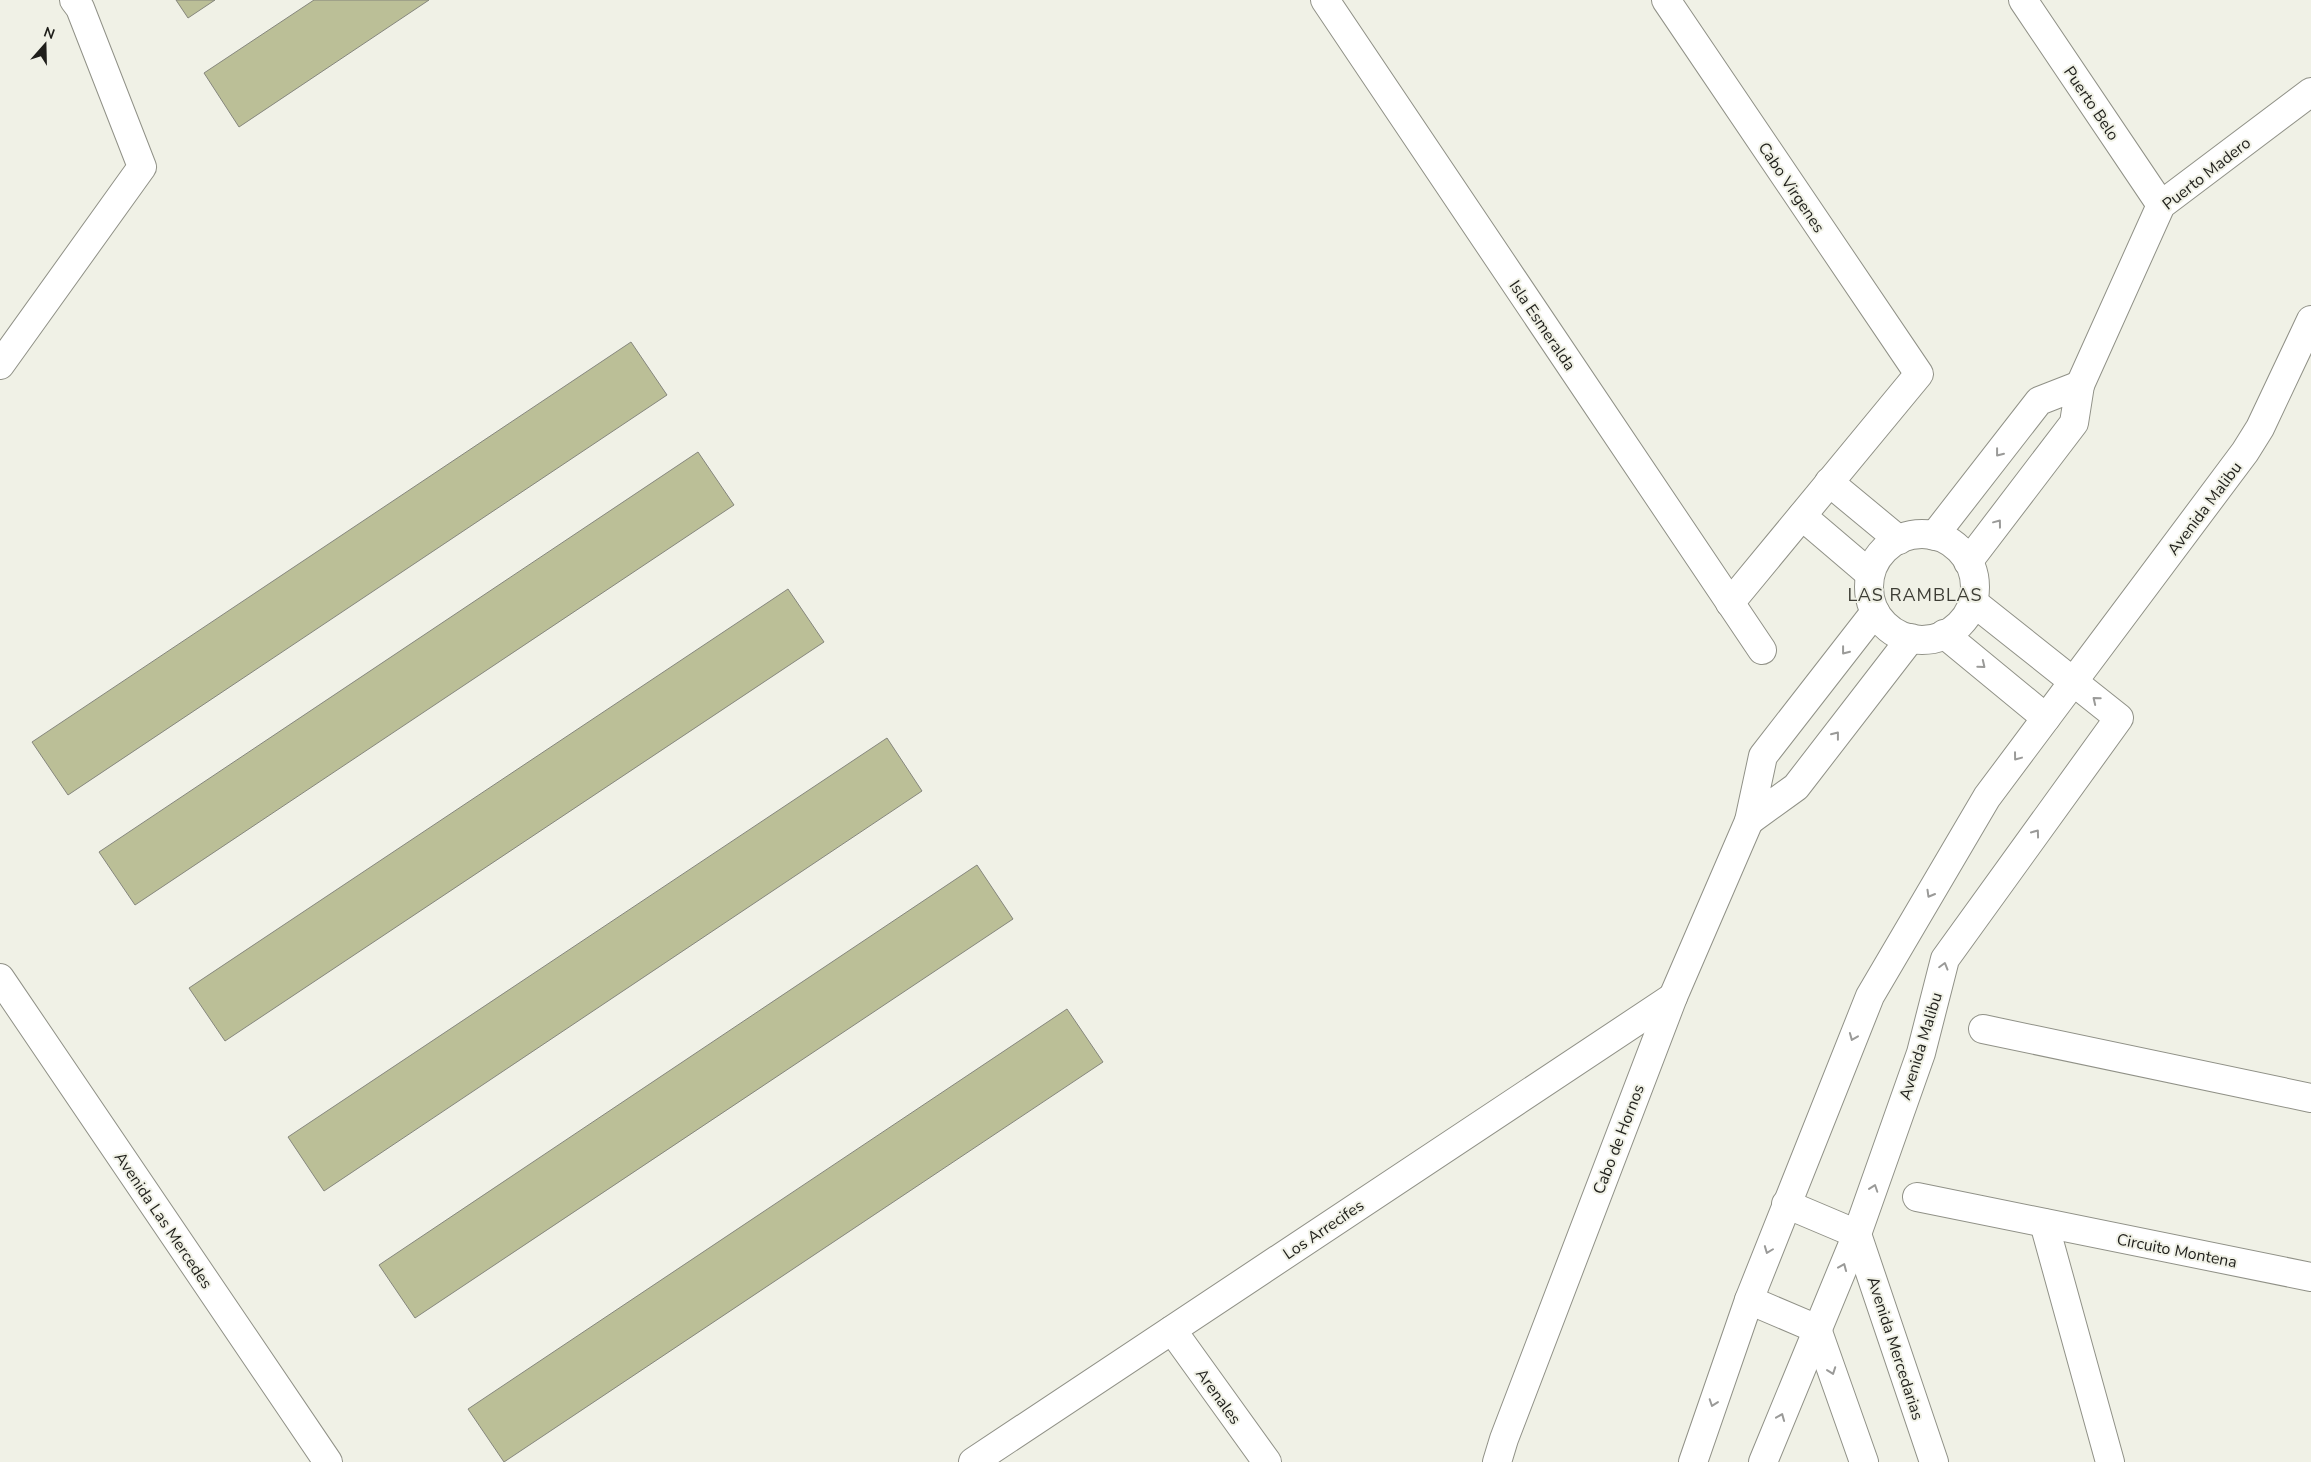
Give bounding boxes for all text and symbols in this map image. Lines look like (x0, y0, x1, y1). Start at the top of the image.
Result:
north arrow (20, 20, 70, 70)
text: N (41, 23, 57, 44)
street label: Puerto Belo (2058, 62, 2124, 145)
street label: Puerto Madero (2158, 132, 2256, 215)
street label: Cabo Virgenes (1753, 138, 1830, 237)
street label: Isla Esmeralda (1504, 276, 1581, 375)
one-way arrow (1996, 447, 2004, 456)
street label: Avenida Malibu (2162, 457, 2247, 560)
one-way arrow (1992, 519, 2001, 529)
district label: LAS RAMBLAS (1847, 583, 1983, 607)
one-way arrow (1842, 645, 1851, 655)
one-way arrow (1976, 660, 1985, 669)
one-way arrow (2093, 697, 2102, 705)
one-way arrow (1830, 731, 1839, 740)
one-way arrow (2014, 751, 2023, 761)
one-way arrow (2030, 829, 2039, 839)
one-way arrow (1926, 888, 1936, 897)
one-way arrow (1938, 963, 1948, 971)
street label: Avenida Malibu (1894, 990, 1948, 1103)
one-way arrow (1849, 1032, 1860, 1041)
street label: Cabo de Hornos (1588, 1081, 1650, 1197)
street label: Avenida Las Mercedes (109, 1148, 217, 1293)
one-way arrow (1868, 1184, 1878, 1192)
street label: Los Arrecifes (1279, 1195, 1368, 1265)
street label: Circuito Montena (2115, 1229, 2239, 1273)
one-way arrow (1764, 1245, 1774, 1254)
one-way arrow (1837, 1263, 1848, 1272)
street label: Avenida Mercedarias (1861, 1274, 1929, 1423)
street label: Arenales (1190, 1364, 1246, 1429)
one-way arrow (1826, 1366, 1836, 1375)
one-way arrow (1709, 1398, 1719, 1406)
one-way arrow (1775, 1413, 1785, 1422)

